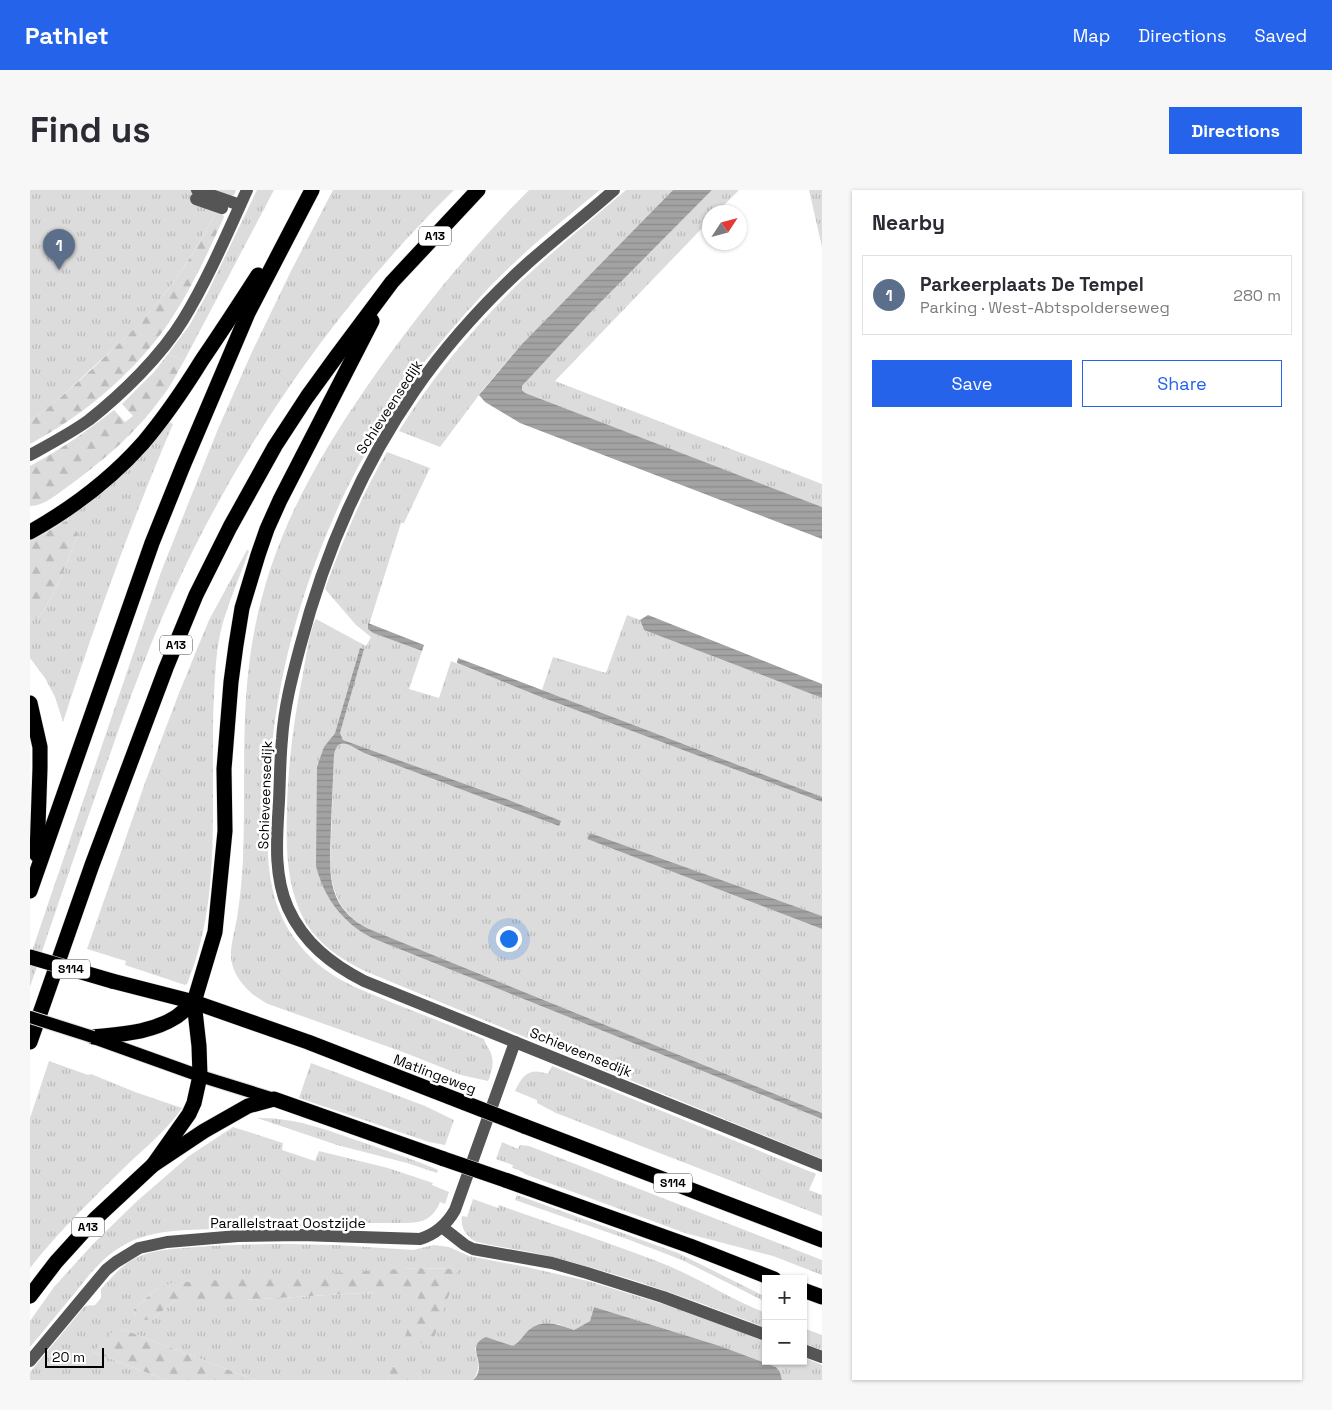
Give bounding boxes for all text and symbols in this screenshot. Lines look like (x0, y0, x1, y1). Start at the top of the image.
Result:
text: Pathlet (25, 20, 109, 51)
text: Map (1073, 24, 1110, 47)
text: Directions (1138, 24, 1227, 47)
text: Saved (1255, 24, 1307, 47)
button: Directions (1169, 107, 1302, 154)
text: Find us (30, 108, 151, 152)
north arrow (702, 205, 747, 250)
text: Nearby (872, 209, 945, 236)
road number: A13 (419, 226, 451, 246)
pin: 1 (43, 229, 75, 270)
text: Parkeerplaats De Tempel (920, 272, 1144, 297)
text: 1 (885, 285, 893, 306)
text: 280 m (1233, 285, 1281, 306)
text: Parking · West-Abtspolderseweg (920, 297, 1170, 318)
street label: Schieveensedijk (352, 356, 426, 457)
button: Save (872, 360, 1072, 407)
button: Share (1082, 360, 1282, 407)
road number: A13 (160, 636, 192, 654)
street label: Schieveensedijk (254, 740, 276, 850)
your location (496, 926, 522, 952)
road number: S114 (52, 960, 90, 979)
street label: Schieveensedijk (527, 1023, 635, 1081)
street label: Matlingeweg (391, 1050, 479, 1098)
road number: S114 (654, 1174, 692, 1192)
street label: Parallelstraat Oostzijde (210, 1214, 366, 1232)
road number: A13 (72, 1218, 104, 1236)
map controls (762, 1275, 807, 1365)
button: + (762, 1275, 807, 1320)
button: − (762, 1320, 807, 1365)
scale bar (45, 1345, 104, 1368)
text: 20 m (52, 1348, 85, 1366)

